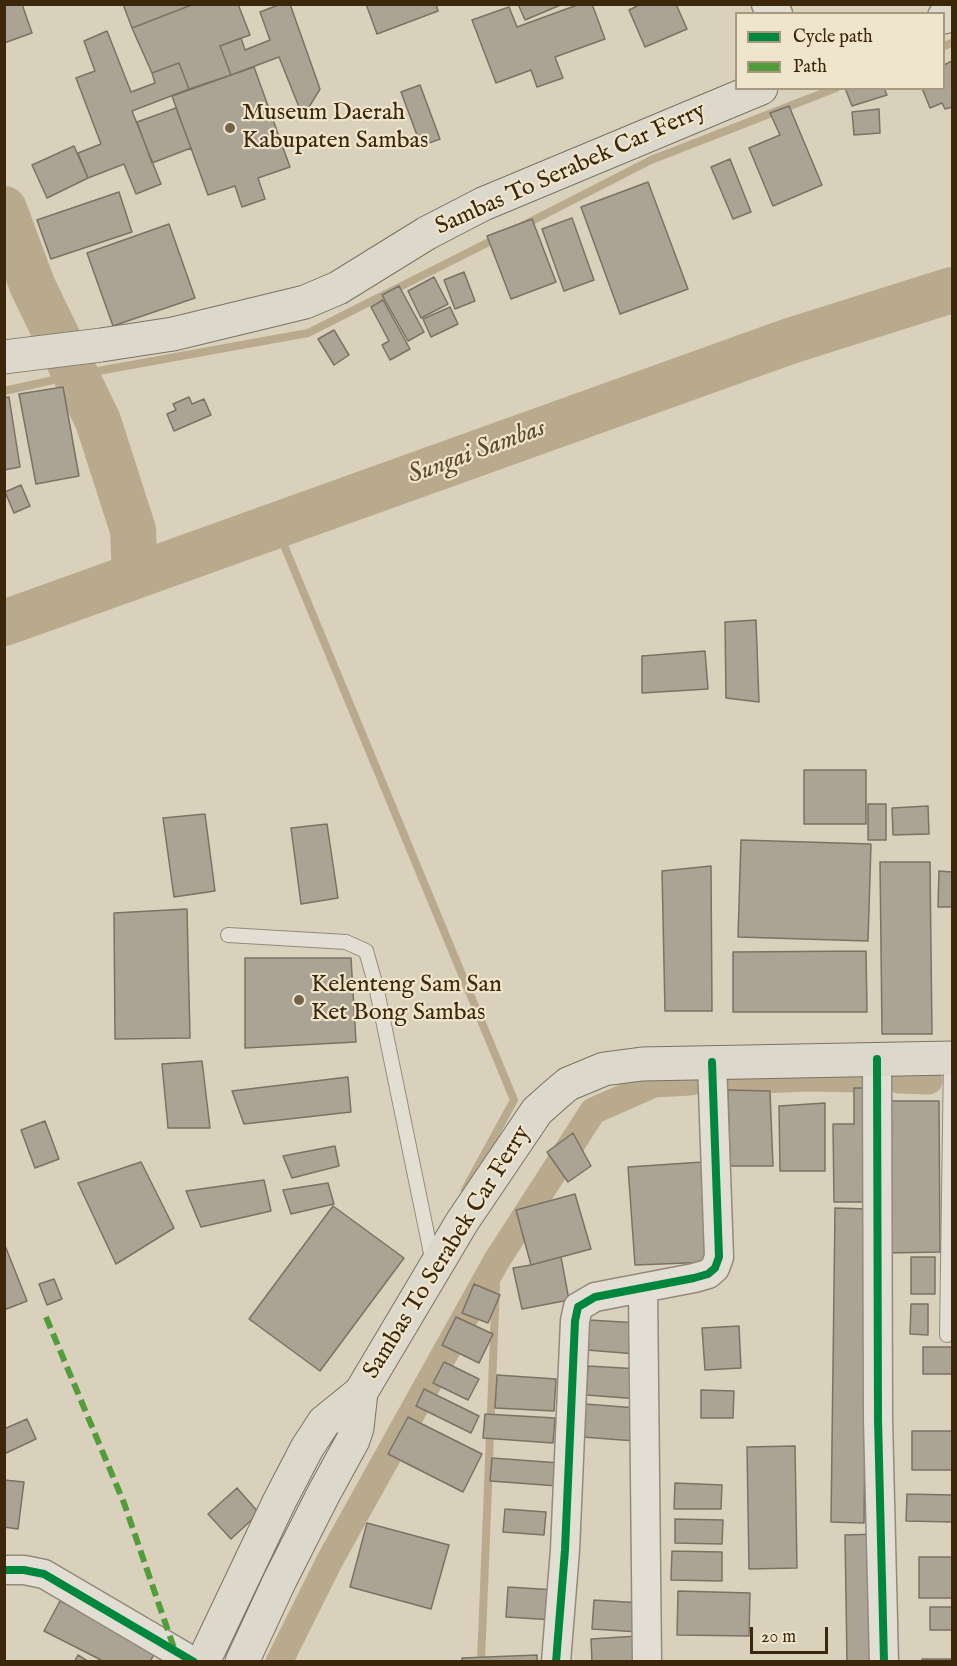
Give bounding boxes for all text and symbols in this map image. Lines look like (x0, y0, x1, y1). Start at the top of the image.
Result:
legend (735, 12, 945, 90)
text: Cycle path (793, 26, 873, 49)
text: Path (793, 56, 827, 79)
street label: Sambas To Serabek Car Ferry (431, 97, 711, 243)
place label: Museum Daerah Kabupaten Sambas (242, 100, 428, 156)
marker: Museum Daerah Kabupaten Sambas (223, 121, 237, 135)
water label: Sungai Sambas (404, 414, 550, 492)
place label: Kelenteng Sam San Ket Bong Sambas (311, 972, 502, 1028)
marker: Kelenteng Sam San Ket Bong Sambas (292, 993, 306, 1007)
street label: Sambas To Serabek Car Ferry (358, 1121, 538, 1385)
scale bar (753, 1615, 831, 1653)
text: 20 m (761, 1626, 796, 1649)

